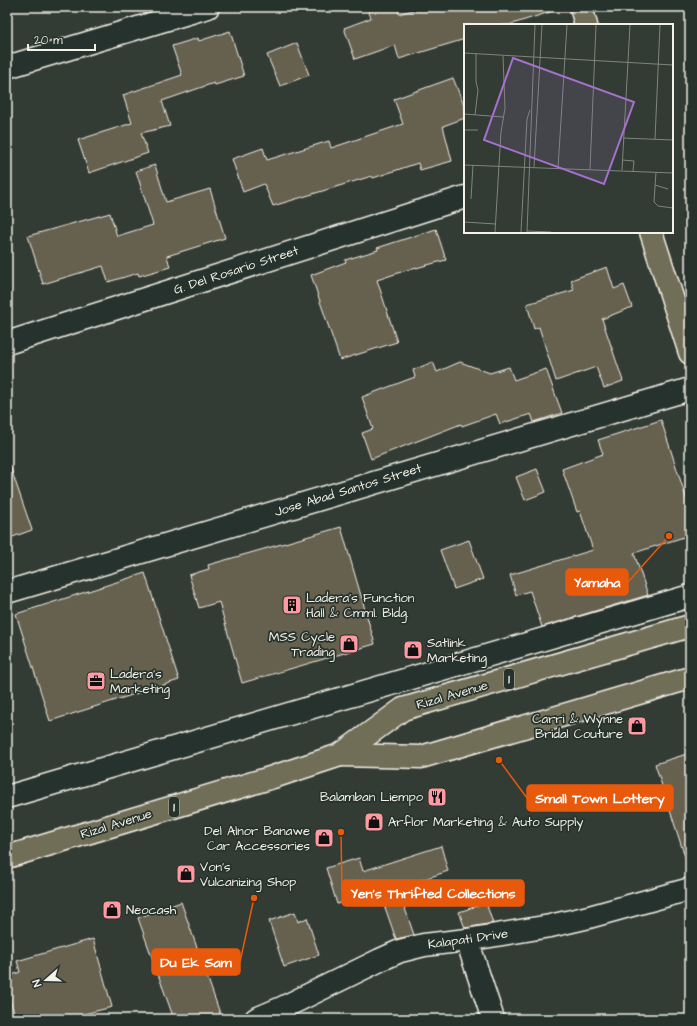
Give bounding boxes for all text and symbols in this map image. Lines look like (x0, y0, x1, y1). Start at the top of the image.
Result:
inset map (464, 24, 673, 233)
scale bar (28, 26, 95, 52)
text: 20 m (34, 32, 63, 49)
street label: G. Del Rosario Street (171, 241, 301, 299)
street label: Jose Abad Santos Street (272, 459, 424, 521)
callout: Yamaha (566, 569, 628, 595)
text: Yamaha (574, 573, 621, 593)
place label: Ladera's Function Hall & Cmml. Bldg. (306, 589, 415, 623)
building icon: Ladera's Function Hall & Cmml. Bldg. (281, 594, 303, 616)
place label: MSS Cycle Trading (269, 628, 335, 662)
shop icon: MSS Cycle Trading (338, 633, 360, 655)
place label: Satlink Marketing (427, 634, 487, 668)
shop icon: Satlink Marketing (402, 639, 424, 661)
place label: Ladera’s Marketing (110, 665, 170, 699)
road number: 1 (504, 669, 514, 689)
office icon: Ladera’s Marketing (85, 670, 107, 692)
street label: Rizal Avenue (414, 676, 490, 714)
place label: Carri & Wynne Bridal Couture (532, 710, 623, 743)
shop icon: Carri & Wynne Bridal Couture (626, 715, 648, 737)
callout: Small Town Lottery (527, 785, 673, 811)
restaurant icon: Balamban Liempo (426, 786, 448, 808)
place label: Balamban Liempo (320, 788, 424, 806)
text: Small Town Lottery (534, 789, 665, 809)
road number: 1 (169, 797, 179, 817)
street label: Rizal Avenue (78, 805, 154, 843)
shop icon: Arflor Marketing & Auto Supply (363, 811, 385, 833)
place label: Arflor Marketing & Auto Supply (388, 813, 583, 832)
place label: Del Alnor Banawe Car Accessories (204, 822, 310, 855)
shop icon: Del Alnor Banawe Car Accessories (313, 827, 335, 849)
place label: Von's Vulcanizing Shop (200, 858, 296, 892)
shop icon: Von's Vulcanizing Shop (175, 863, 197, 885)
callout: Yen's Thrifted Collections (342, 880, 524, 906)
text: Yen's Thrifted Collections (350, 884, 516, 904)
shop icon: Neocash (101, 899, 123, 921)
place label: Neocash (126, 901, 177, 919)
street label: Kalapati Drive (427, 924, 509, 954)
callout: Du Ek Sam (152, 949, 240, 975)
text: Du Ek Sam (160, 953, 233, 973)
north arrow (26, 960, 66, 1000)
text: N (29, 977, 45, 989)

